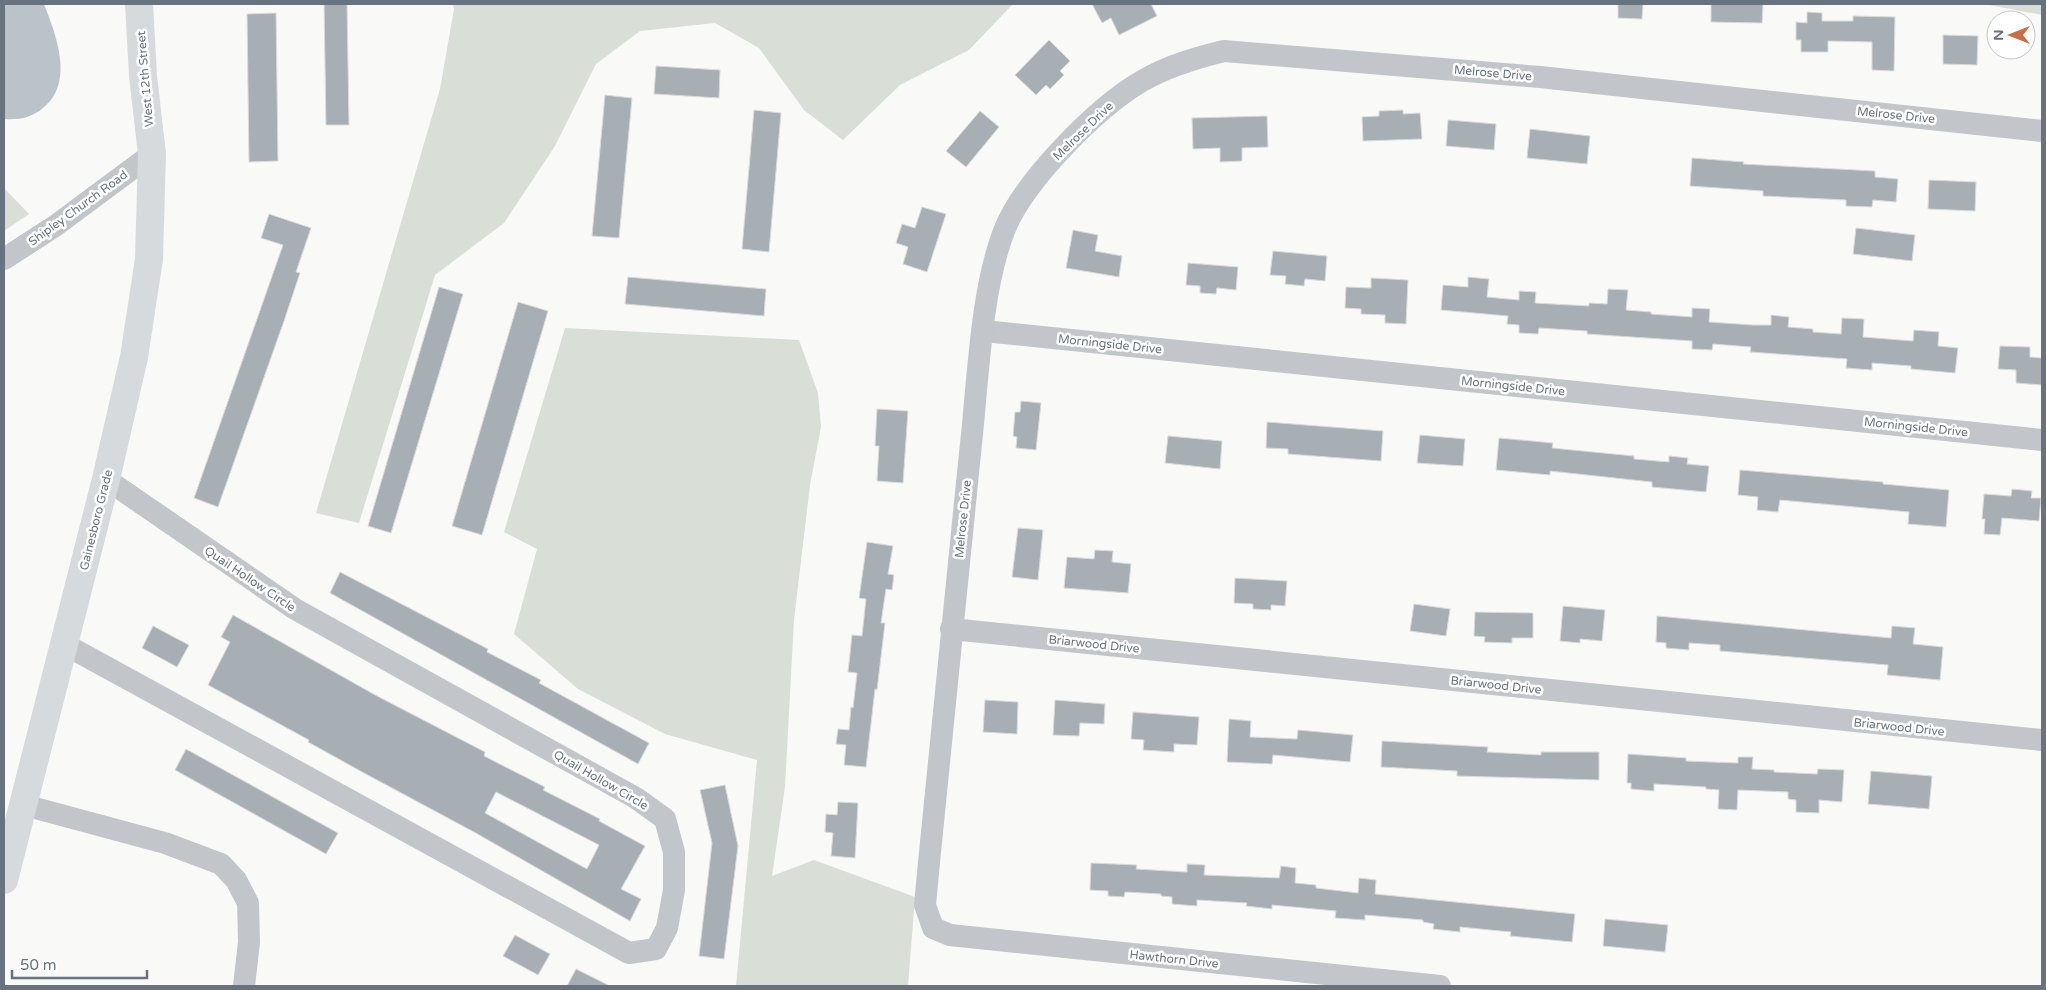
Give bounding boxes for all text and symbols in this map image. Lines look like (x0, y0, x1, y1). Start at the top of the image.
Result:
north arrow (1986, 10, 2036, 60)
text: N (1990, 29, 2007, 41)
street label: West 12th Street (134, 30, 156, 128)
street label: Melrose Drive (1453, 63, 1533, 83)
street label: Melrose Drive (1050, 99, 1116, 163)
street label: Melrose Drive (1856, 104, 1936, 126)
street label: Shipley Church Road (26, 167, 130, 249)
street label: Morningside Drive (1057, 332, 1163, 356)
street label: Morningside Drive (1460, 374, 1566, 398)
street label: Morningside Drive (1863, 415, 1969, 439)
street label: Gainesboro Grade (77, 468, 115, 572)
street label: Melrose Drive (952, 479, 974, 559)
street label: Quail Hollow Circle (202, 543, 298, 615)
street label: Briarwood Drive (1048, 632, 1140, 656)
street label: Briarwood Drive (1450, 673, 1542, 697)
street label: Briarwood Drive (1853, 715, 1945, 739)
street label: Quail Hollow Circle (551, 747, 651, 813)
street label: Hawthorn Drive (1129, 947, 1219, 971)
scale bar (12, 948, 148, 980)
text: 50 m (20, 956, 57, 974)

